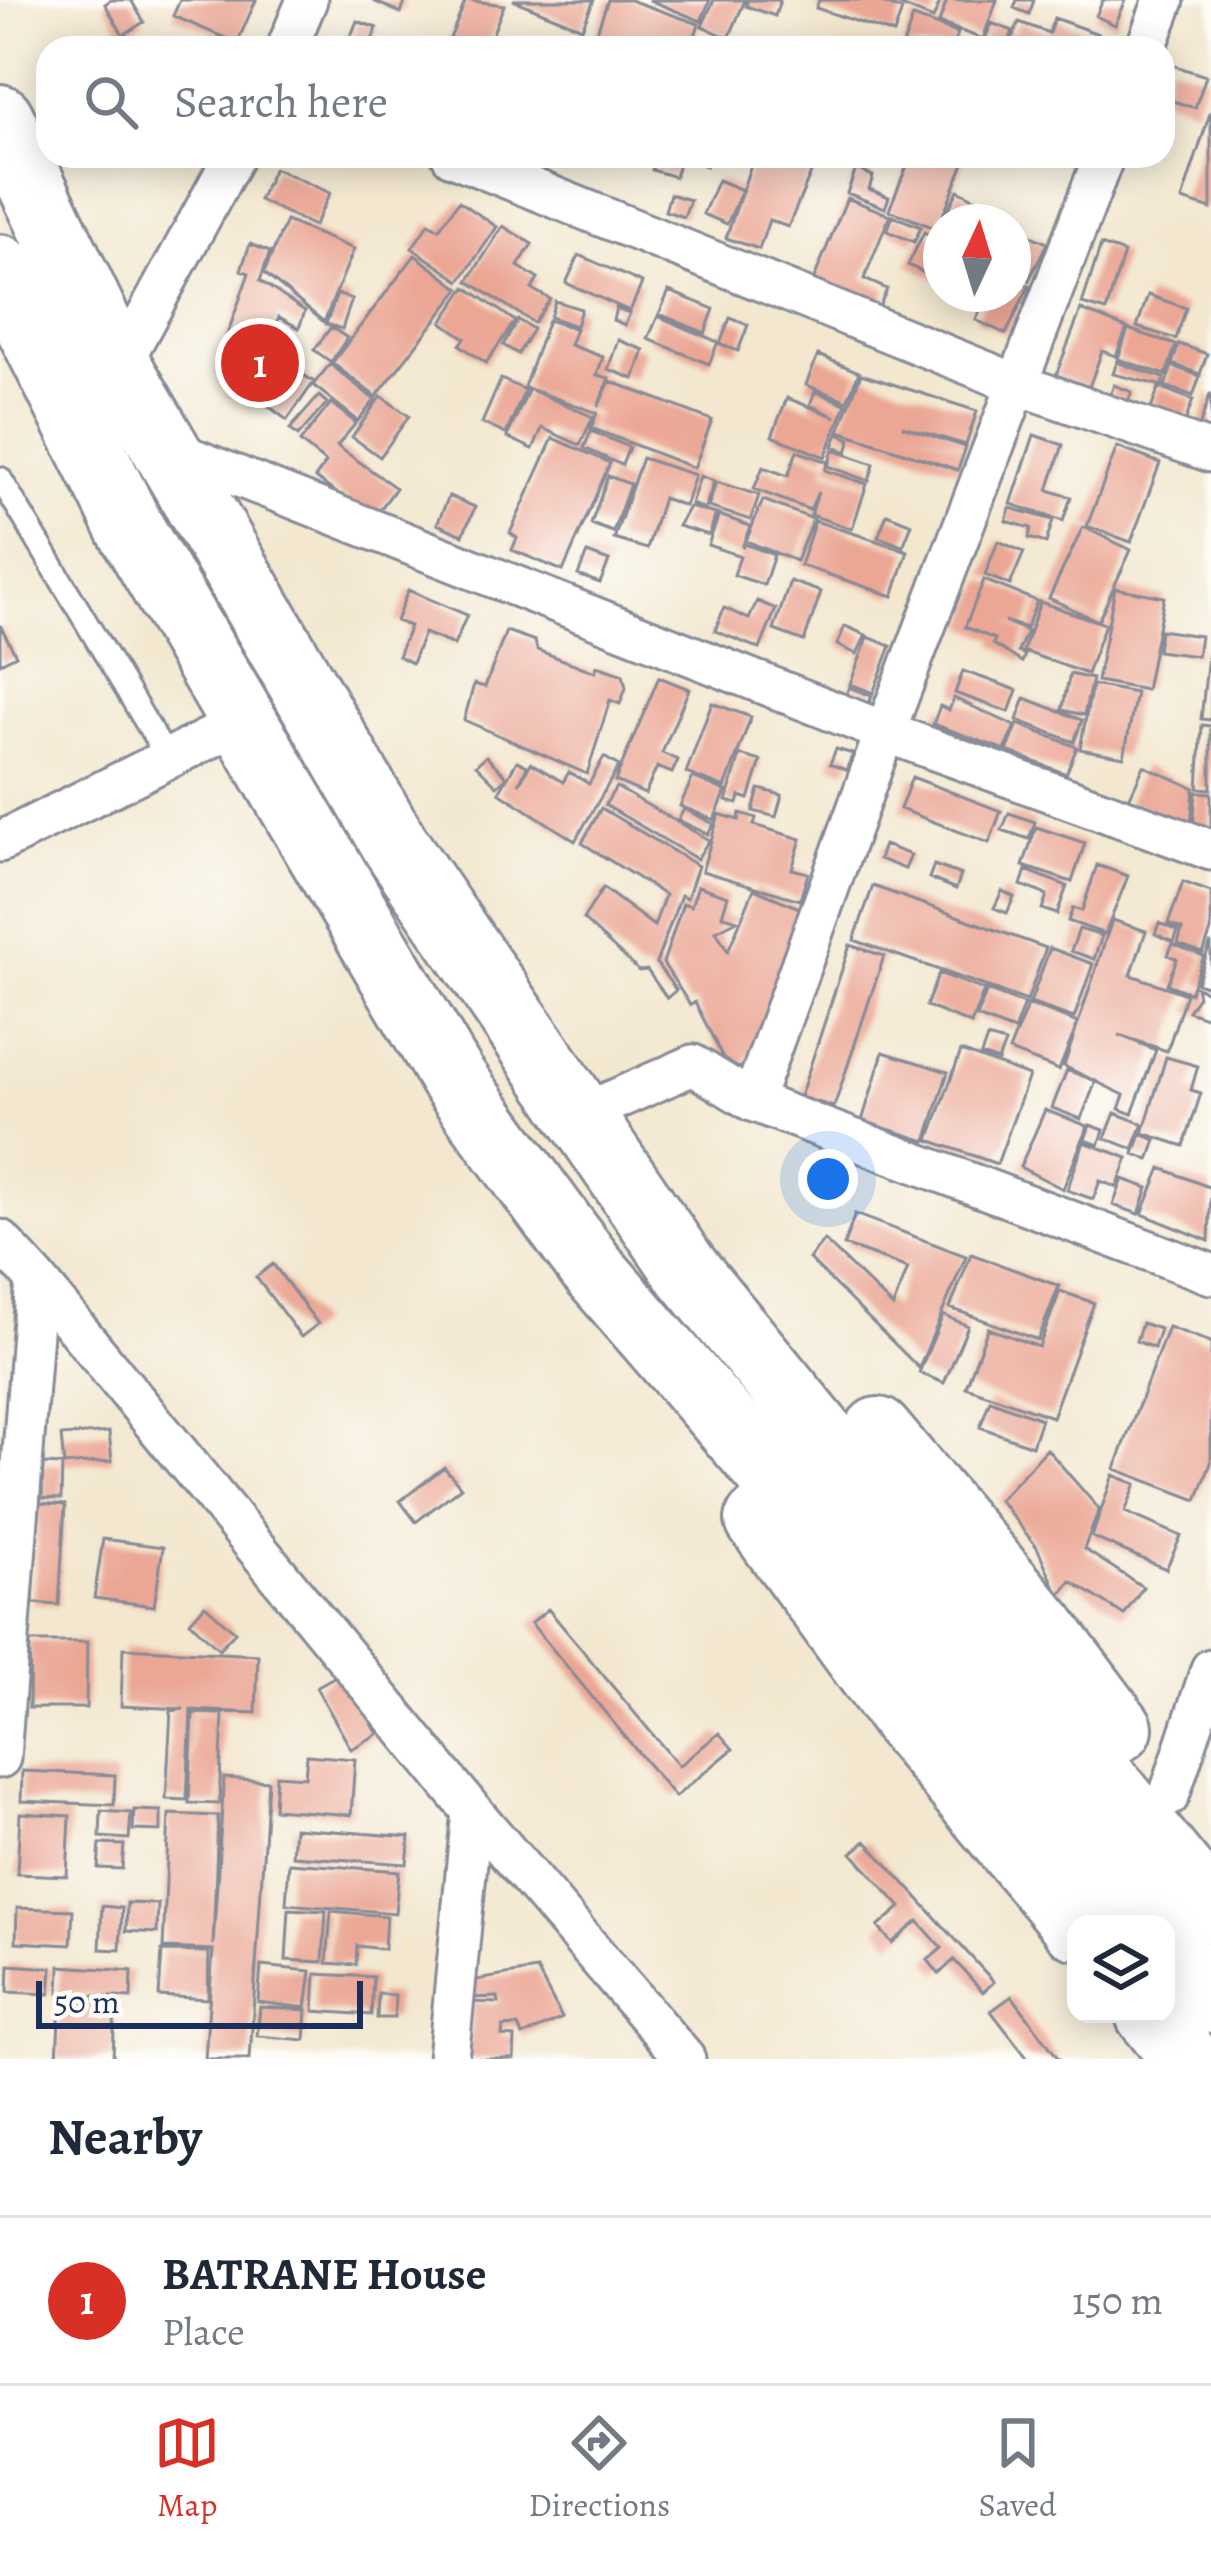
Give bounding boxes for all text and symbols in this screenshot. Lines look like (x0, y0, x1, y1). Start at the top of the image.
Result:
search box (36, 36, 1175, 168)
icon: search (78, 69, 144, 135)
text: Search here (174, 71, 388, 133)
north arrow (923, 204, 1031, 312)
pin: 1 (221, 318, 299, 408)
your location (798, 1149, 858, 1209)
map controls (1067, 1915, 1175, 2023)
button: layers (1067, 1915, 1175, 2023)
scale bar (36, 1975, 363, 2028)
text: 50 m (54, 1979, 120, 2024)
text: Nearby (48, 2102, 202, 2172)
text: BATRANE House (162, 2243, 486, 2305)
text: 1 (80, 2274, 94, 2327)
text: 150 m (1072, 2274, 1163, 2327)
text: Place (162, 2305, 245, 2358)
tab: Map (154, 2410, 220, 2527)
tab: Directions (529, 2410, 670, 2527)
tab: Saved (979, 2410, 1057, 2527)

